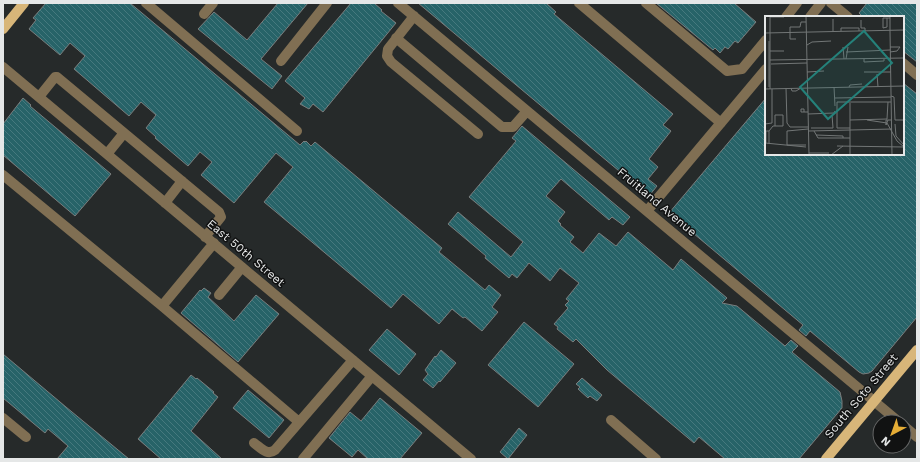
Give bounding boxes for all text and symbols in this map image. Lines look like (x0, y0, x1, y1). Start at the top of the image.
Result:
inset map (765, 16, 904, 155)
street label: Fruitland Avenue (615, 165, 699, 239)
street label: East 50th Street (204, 216, 288, 290)
street label: South Soto Street (822, 351, 900, 441)
north arrow (872, 414, 912, 454)
text: N (878, 434, 893, 449)

